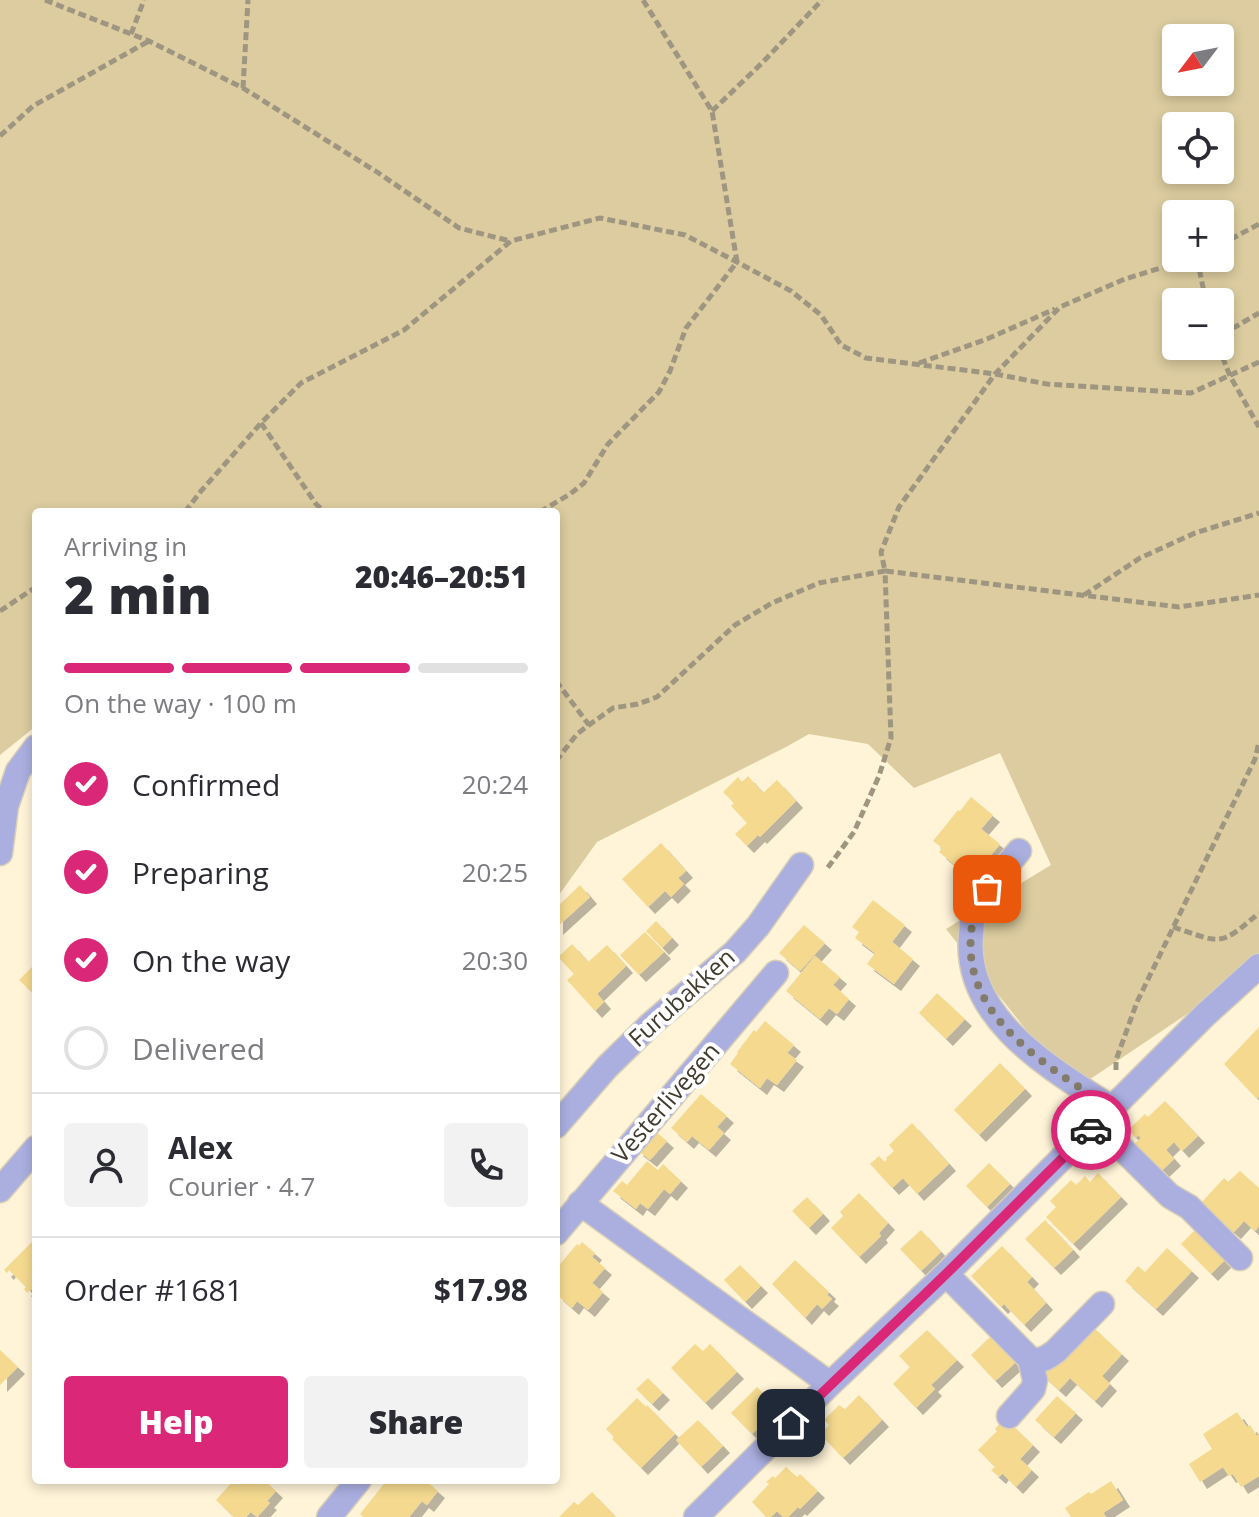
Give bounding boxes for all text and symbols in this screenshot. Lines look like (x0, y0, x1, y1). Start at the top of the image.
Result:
north arrow (1162, 24, 1234, 96)
map controls (1162, 24, 1234, 360)
button: locate (1162, 112, 1234, 184)
button: + (1162, 200, 1234, 272)
button: − (1162, 288, 1234, 360)
text: Arriving in (64, 528, 187, 564)
text: 20:46–20:51 (355, 556, 528, 597)
text: 2 min (64, 558, 212, 629)
text: On the way · 100 m (64, 685, 297, 721)
icon: check (64, 762, 108, 806)
text: Confirmed (132, 764, 280, 805)
text: 20:24 (462, 766, 528, 802)
icon: check (64, 850, 108, 894)
text: Preparing (132, 852, 269, 893)
text: 20:25 (462, 854, 528, 890)
pin (953, 855, 1021, 923)
icon: bag (965, 867, 1009, 911)
icon: check (64, 938, 108, 982)
text: On the way (132, 940, 290, 981)
street label: Furubakken (621, 940, 741, 1054)
text: 20:30 (462, 942, 528, 978)
text: Delivered (132, 1028, 265, 1069)
street label: Vesterlivegen (603, 1035, 726, 1169)
courier (1051, 1090, 1131, 1170)
icon: car (1069, 1108, 1113, 1152)
button: person (64, 1123, 148, 1207)
button: phone (444, 1123, 528, 1207)
text: Alex (168, 1127, 233, 1168)
text: Courier · 4.7 (168, 1168, 315, 1204)
text: Order #1681 (64, 1269, 243, 1310)
text: $17.98 (434, 1269, 528, 1310)
button: Help (64, 1376, 288, 1468)
button: Share (304, 1376, 528, 1468)
pin (757, 1389, 825, 1457)
icon: home (769, 1401, 813, 1445)

